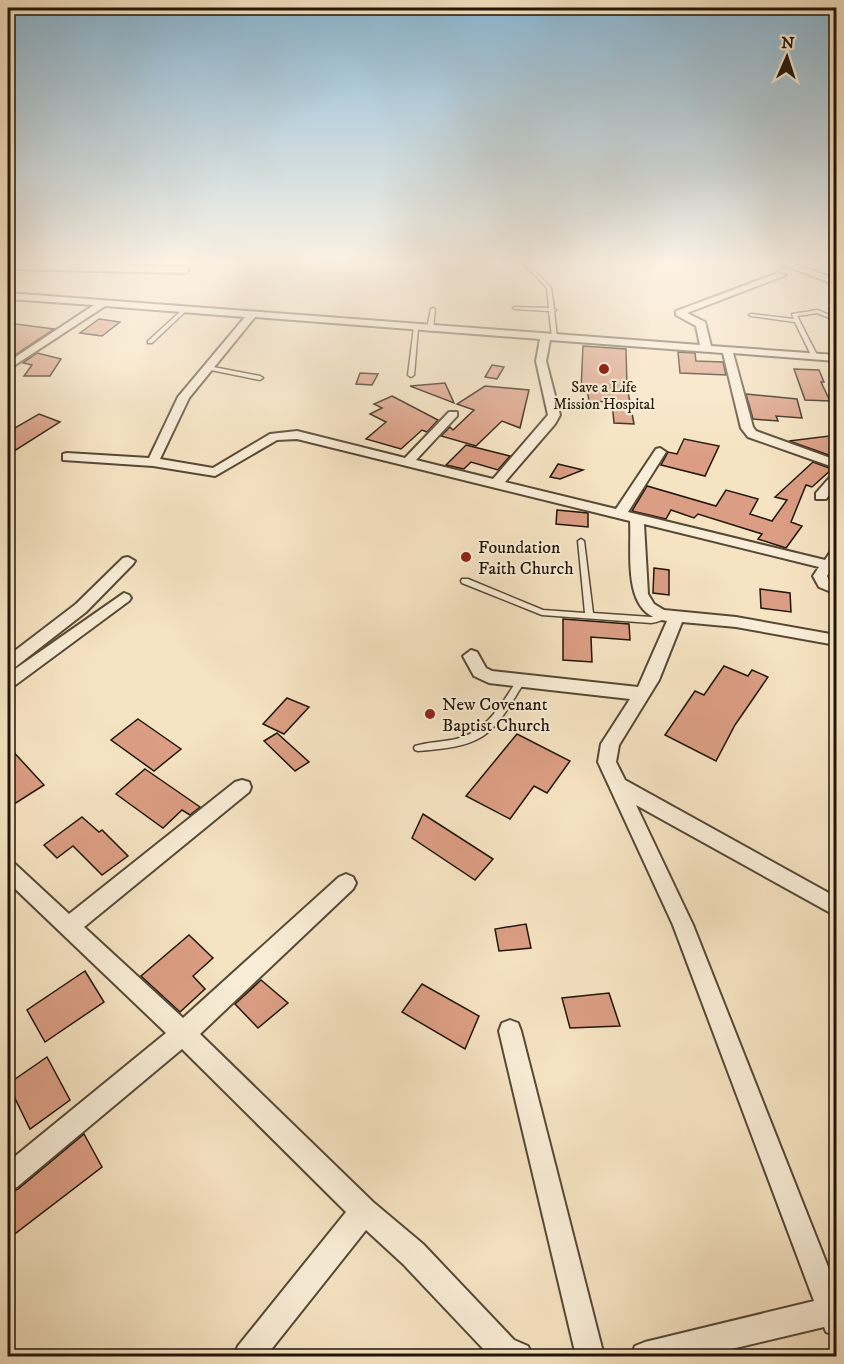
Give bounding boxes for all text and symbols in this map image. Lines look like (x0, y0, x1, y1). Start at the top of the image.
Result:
north arrow (757, 27, 817, 87)
text: N (781, 33, 795, 53)
marker: Save a Life Mission Hospital (597, 362, 611, 376)
place label: Save a Life Mission Hospital (553, 378, 655, 414)
place label: Foundation Faith Church (478, 537, 574, 580)
marker: Foundation Faith Church (459, 550, 473, 564)
place label: New Covenant Baptist Church (442, 694, 550, 737)
marker: New Covenant Baptist Church (423, 707, 437, 721)

